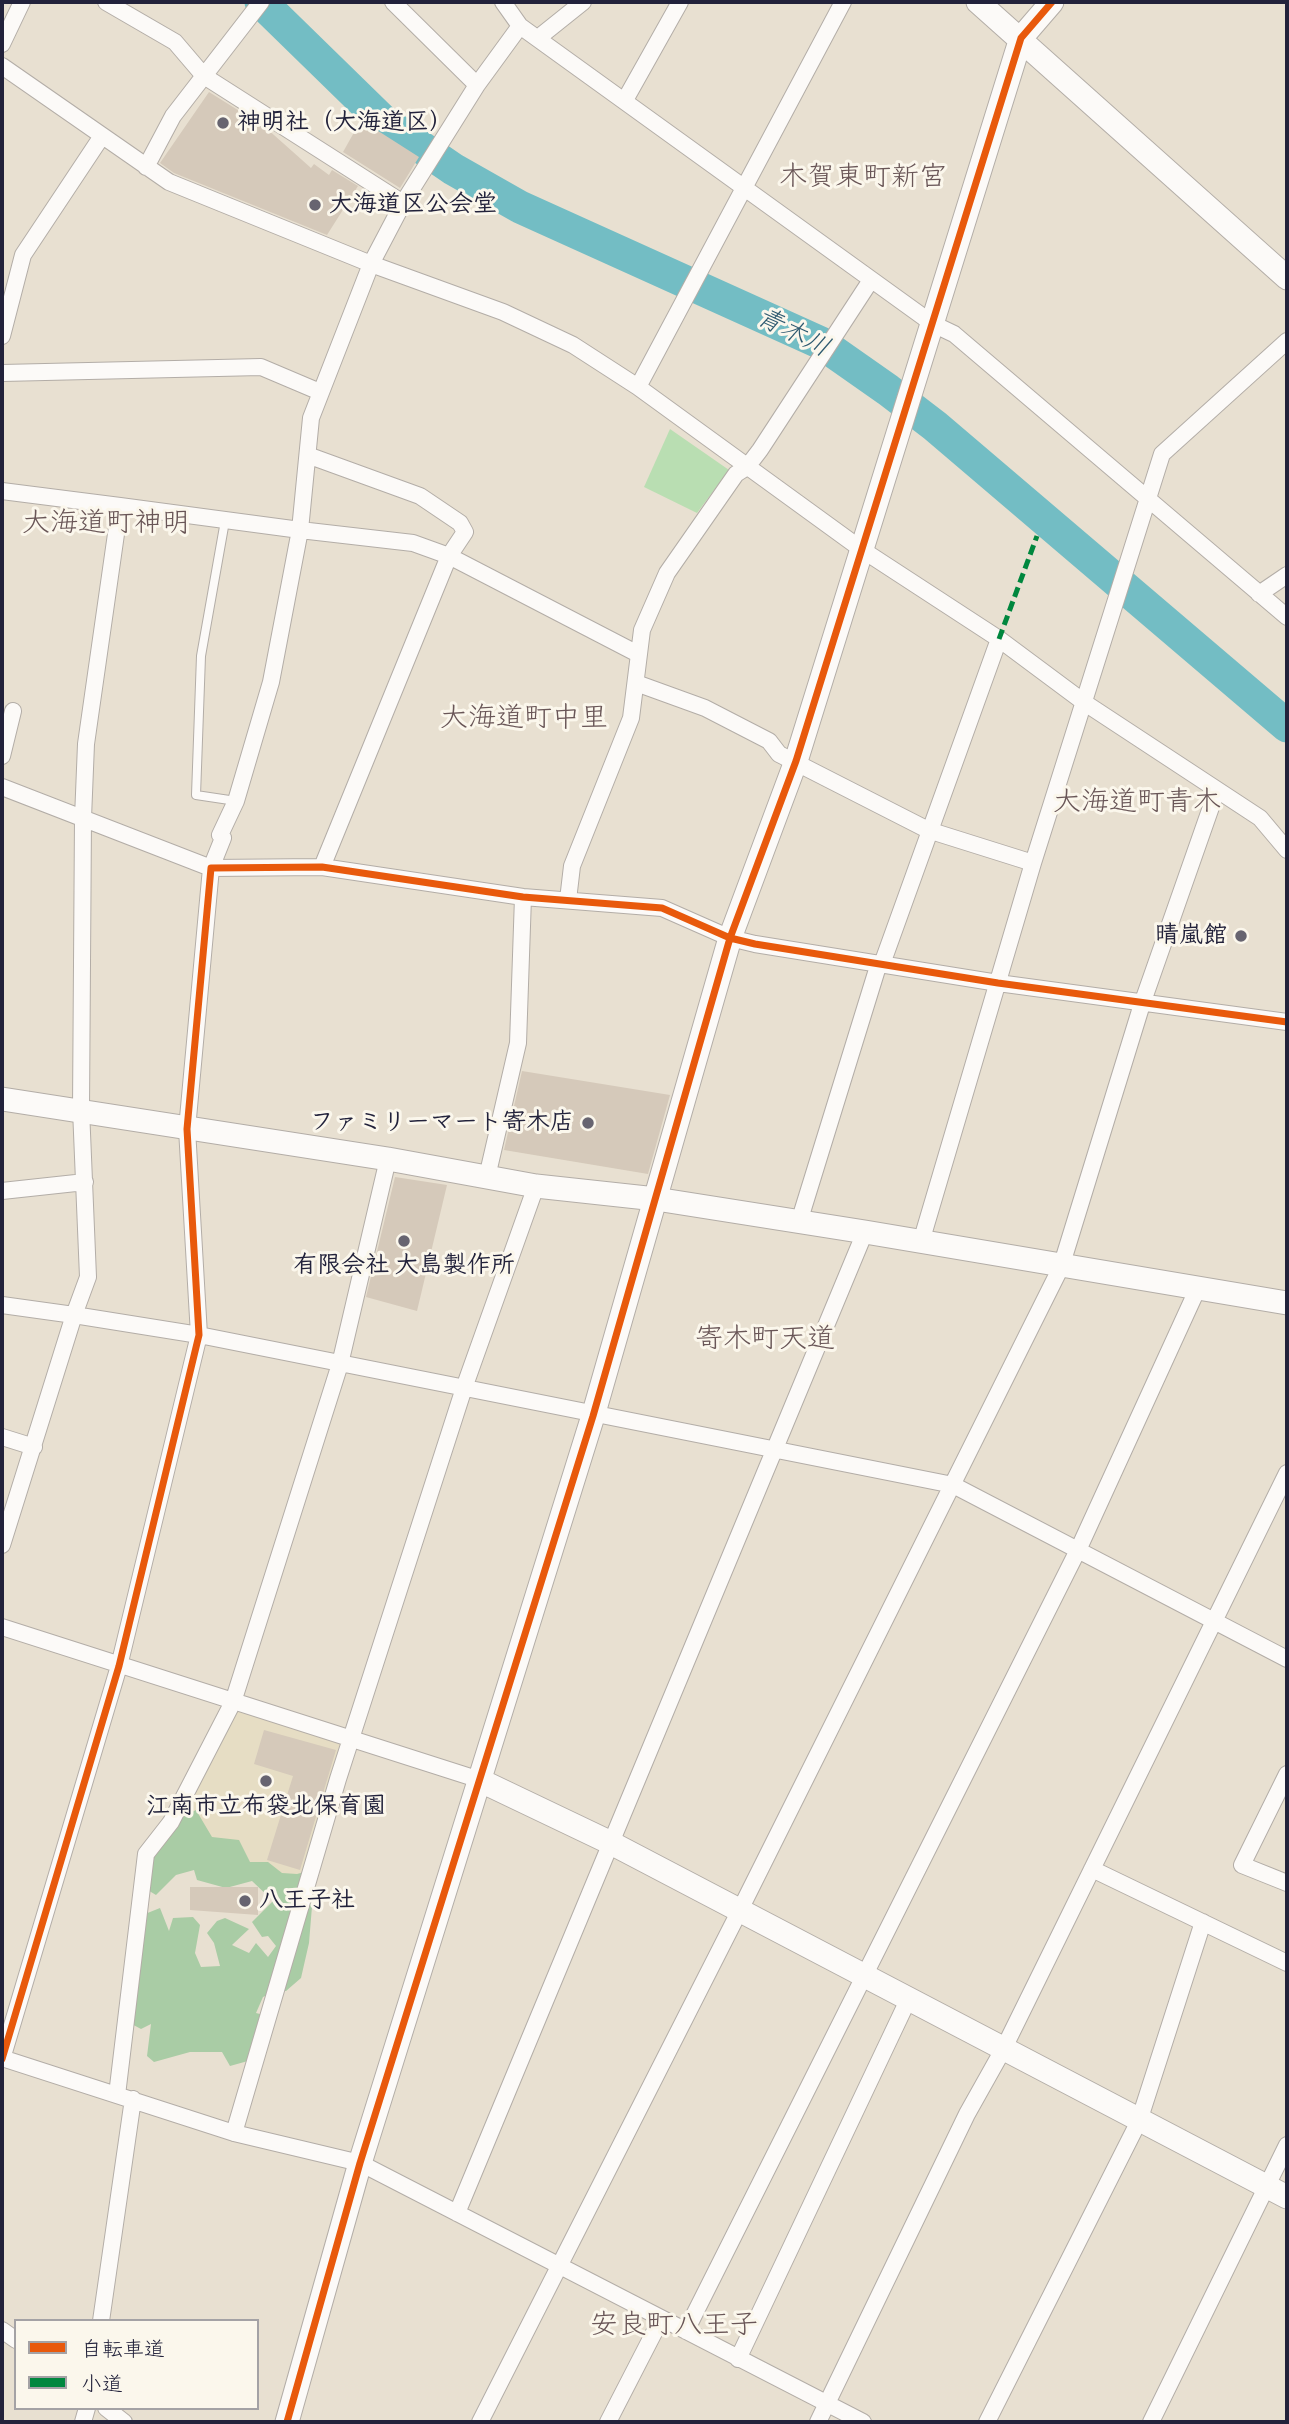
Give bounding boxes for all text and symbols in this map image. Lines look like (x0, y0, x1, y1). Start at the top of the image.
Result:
place label: 神明社（大海道区） (237, 109, 453, 137)
marker: 神明社（大海道区） (215, 115, 231, 131)
district label: 木賀東町新宮 (779, 161, 947, 195)
place label: 大海道区公会堂 (329, 191, 497, 219)
marker: 大海道区公会堂 (307, 197, 323, 213)
water label: 青木川 (751, 301, 835, 365)
district label: 大海道町神明 (22, 507, 190, 541)
district label: 大海道町中里 (440, 702, 608, 736)
district label: 大海道町青木 (1053, 786, 1221, 820)
place label: 晴嵐館 (1155, 922, 1227, 950)
marker: 晴嵐館 (1233, 928, 1249, 944)
place label: ファミリーマート寄木店 (310, 1109, 574, 1137)
marker: ファミリーマート寄木店 (580, 1115, 596, 1131)
marker: 有限会社 大島製作所 (396, 1233, 412, 1249)
place label: 有限会社 大島製作所 (293, 1252, 515, 1280)
district label: 寄木町天道 (695, 1323, 835, 1357)
marker: 江南市立布袋北保育園 (258, 1773, 274, 1789)
place label: 江南市立布袋北保育園 (146, 1793, 386, 1821)
place label: 八王子社 (259, 1887, 355, 1915)
marker: 八王子社 (237, 1893, 253, 1909)
district label: 安良町八王子 (590, 2309, 758, 2343)
legend (14, 2319, 259, 2410)
text: 自転車道 (81, 2334, 165, 2363)
text: 小道 (81, 2369, 123, 2398)

